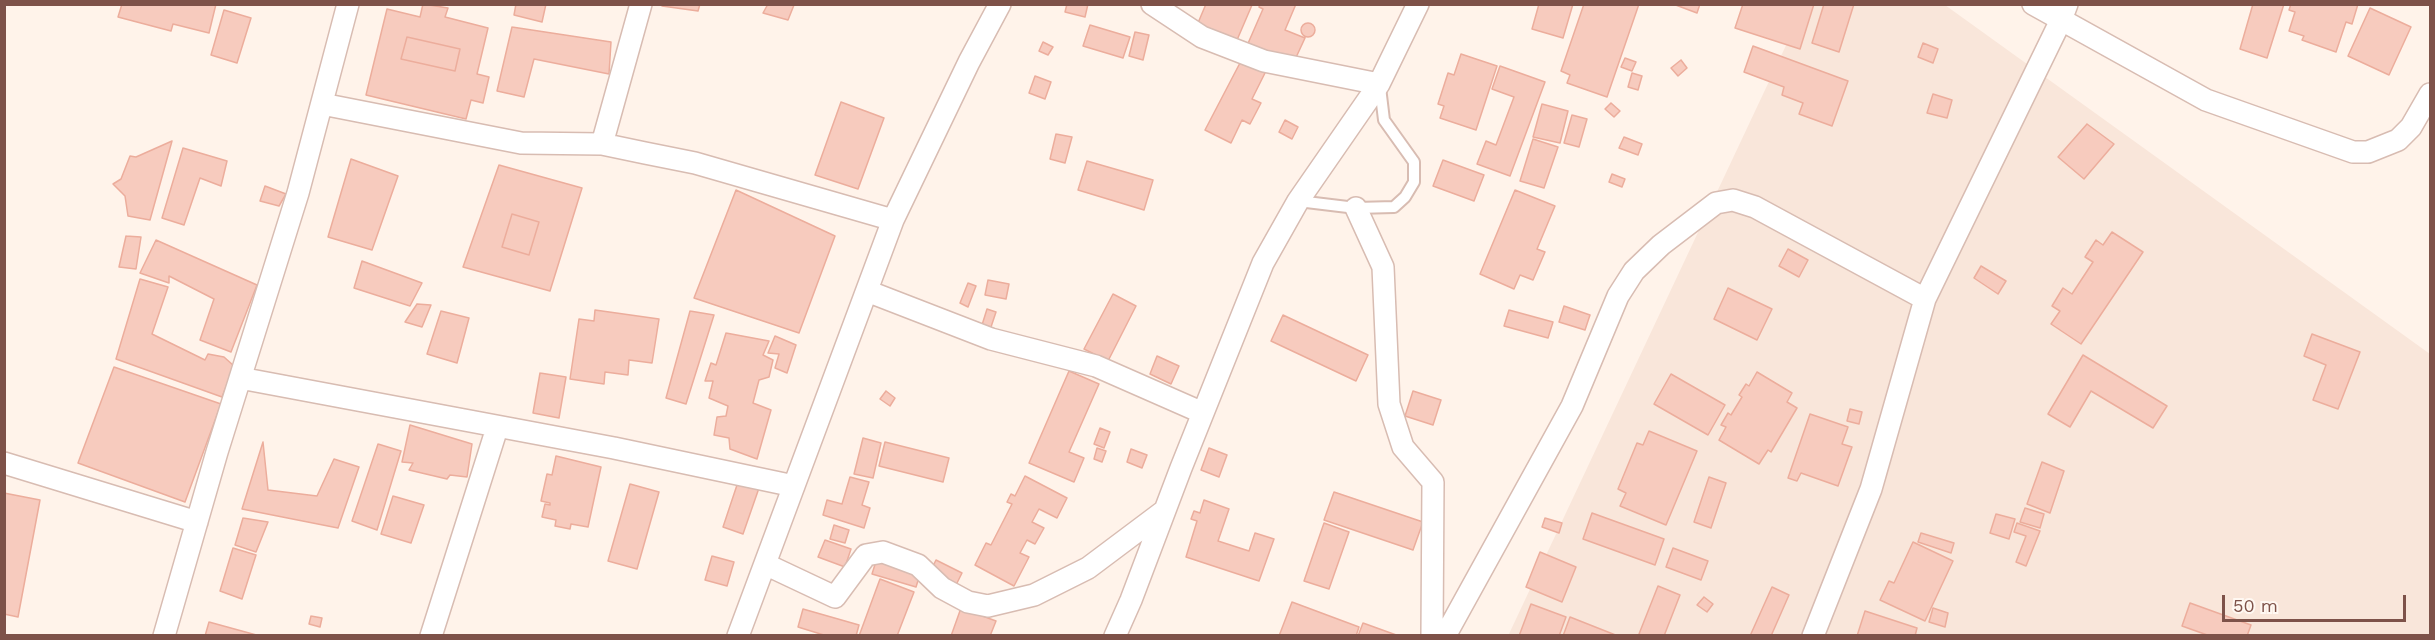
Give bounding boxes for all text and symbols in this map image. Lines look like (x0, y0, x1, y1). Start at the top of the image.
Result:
scale bar (2225, 583, 2410, 621)
text: 50 m (2233, 595, 2278, 616)

